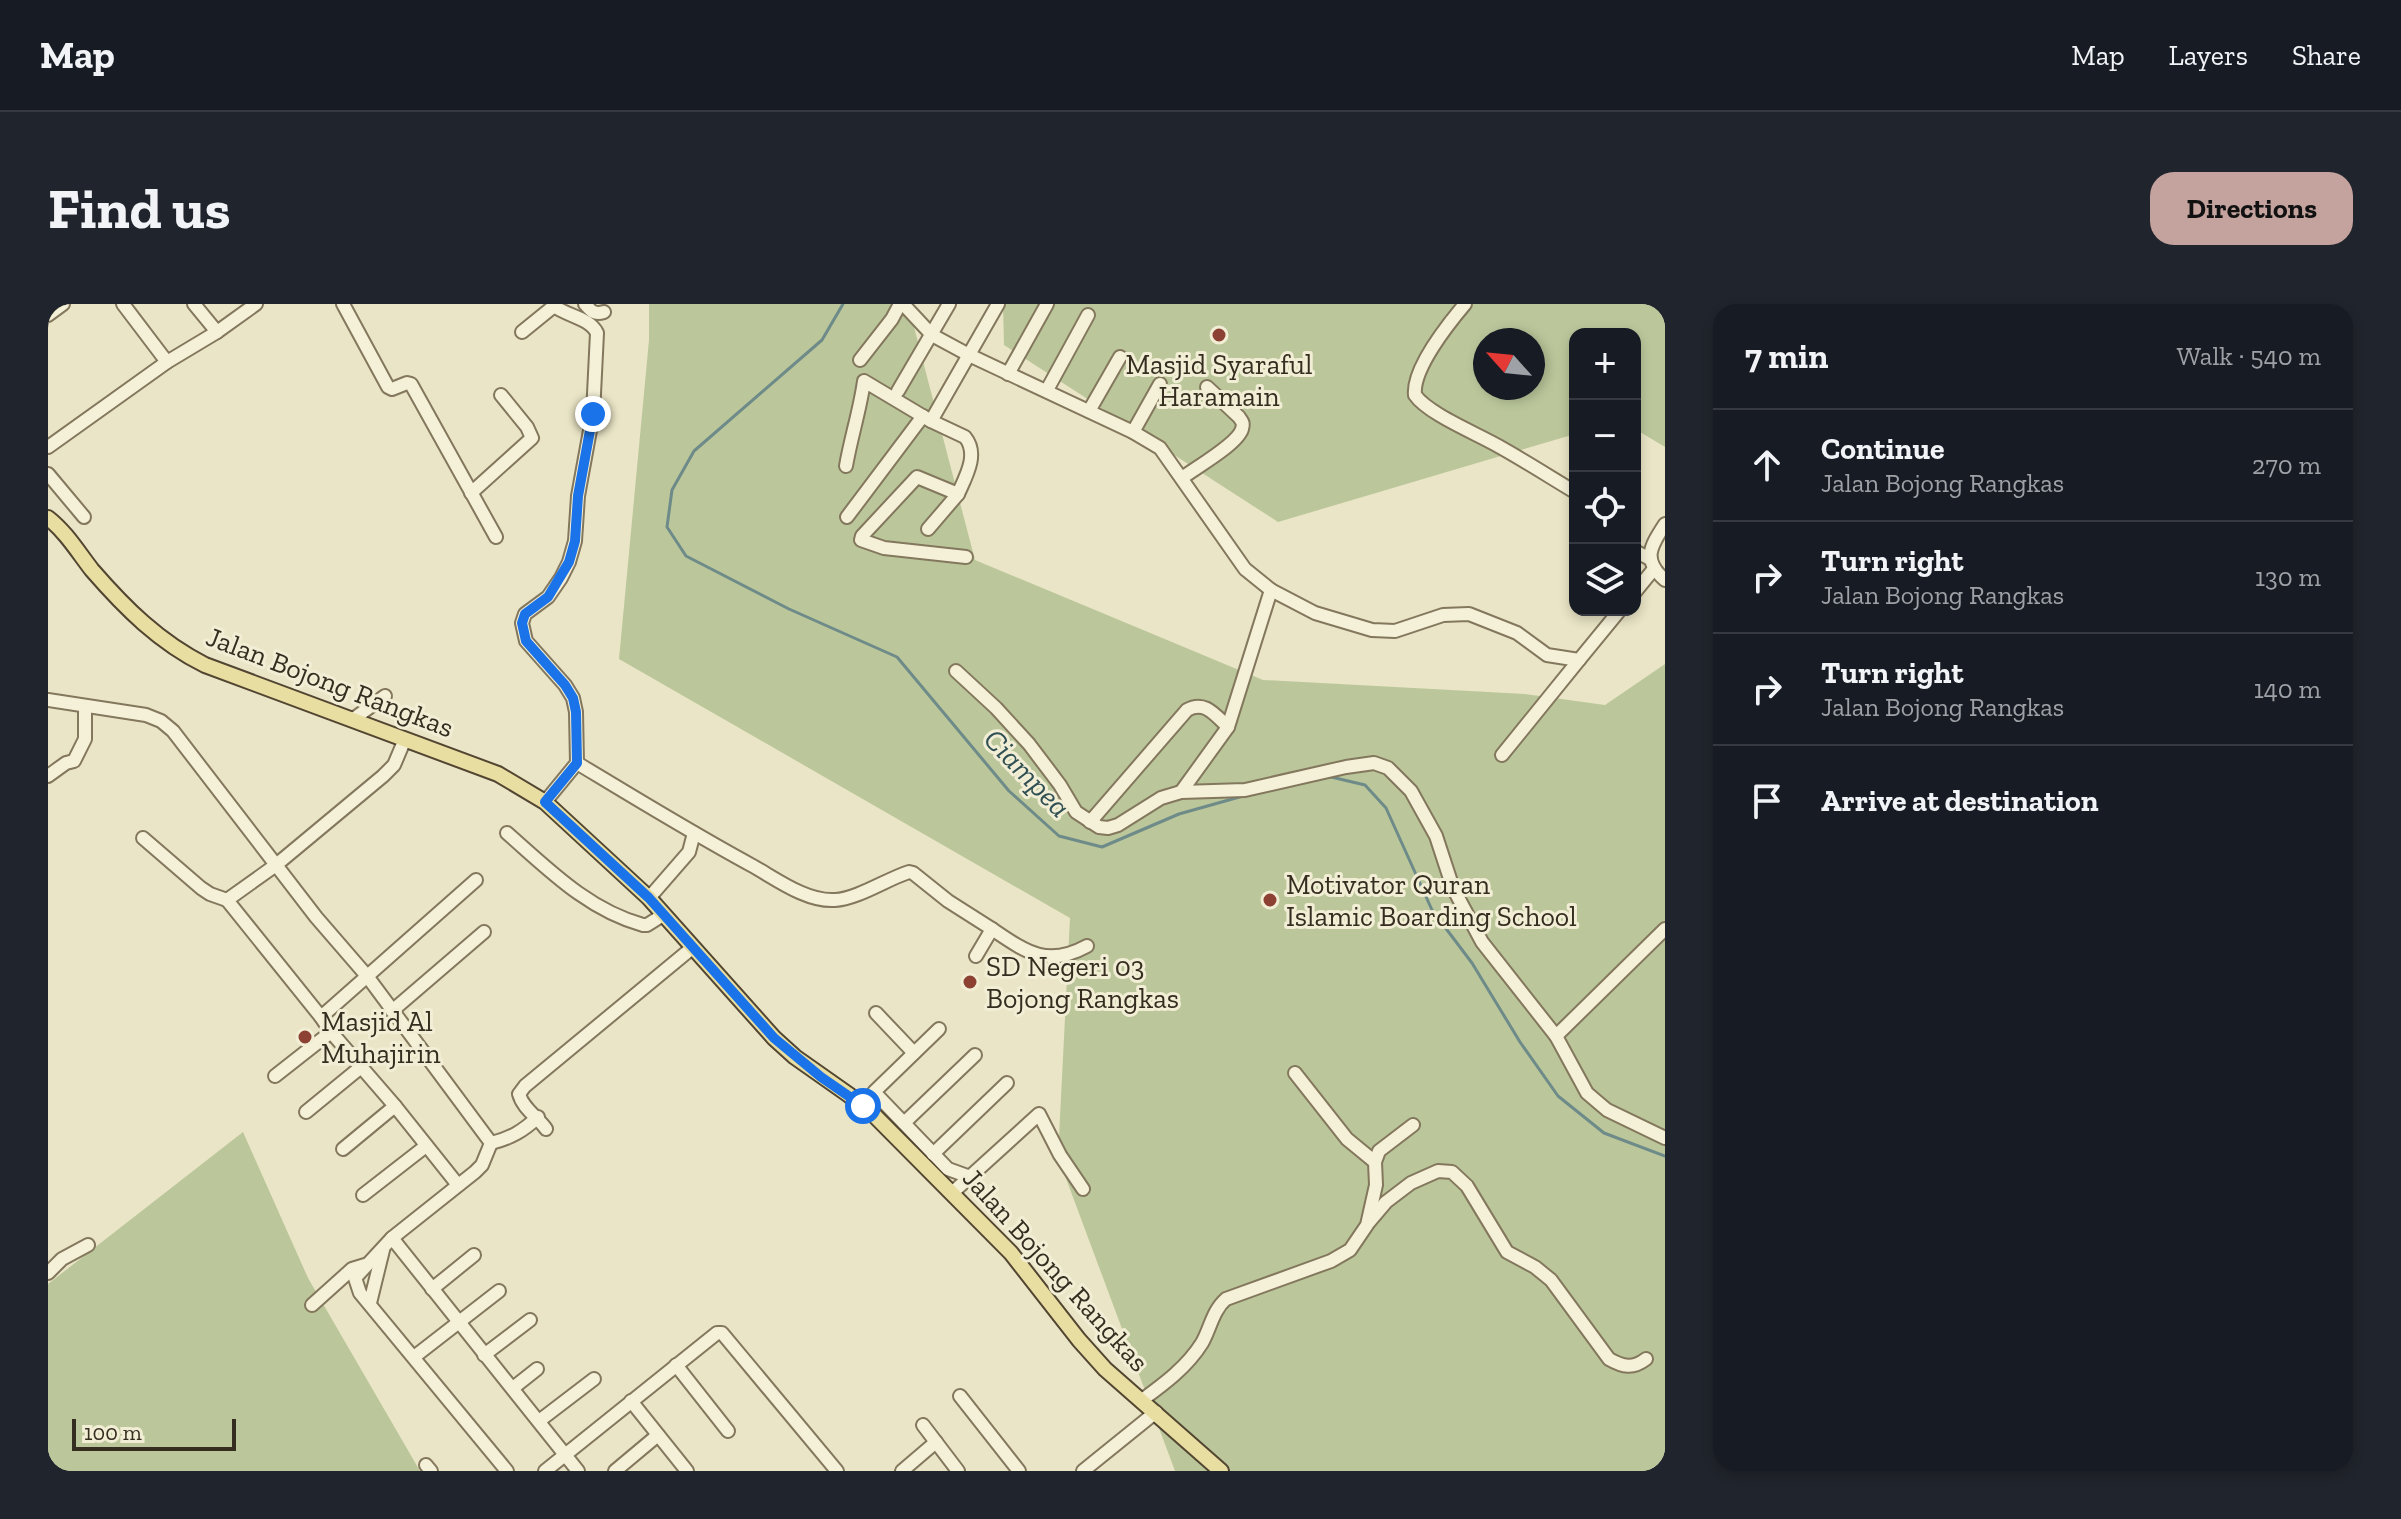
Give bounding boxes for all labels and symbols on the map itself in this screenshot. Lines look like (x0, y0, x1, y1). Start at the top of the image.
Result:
marker: Masjid Syaraful Haramain (1210, 326, 1228, 344)
north arrow (1473, 328, 1545, 400)
place label: Masjid Syaraful Haramain (1126, 348, 1312, 413)
route end (575, 396, 611, 432)
street label: Jalan Bojong Rangkas (202, 620, 458, 744)
water label: Ciampea (976, 721, 1078, 825)
place label: Motivator Quran Islamic Boarding School (1286, 868, 1577, 933)
marker: Motivator Quran Islamic Boarding School (1261, 891, 1279, 909)
place label: SD Negeri 03 Bojong Rangkas (986, 950, 1179, 1015)
marker: SD Negeri 03 Bojong Rangkas (961, 973, 979, 991)
place label: Masjid Al Muhajirin (321, 1005, 441, 1070)
marker: Masjid Al Muhajirin (296, 1028, 314, 1046)
route start (845, 1088, 881, 1124)
street label: Jalan Bojong Rangkas (956, 1162, 1156, 1378)
scale bar (72, 1415, 236, 1451)

